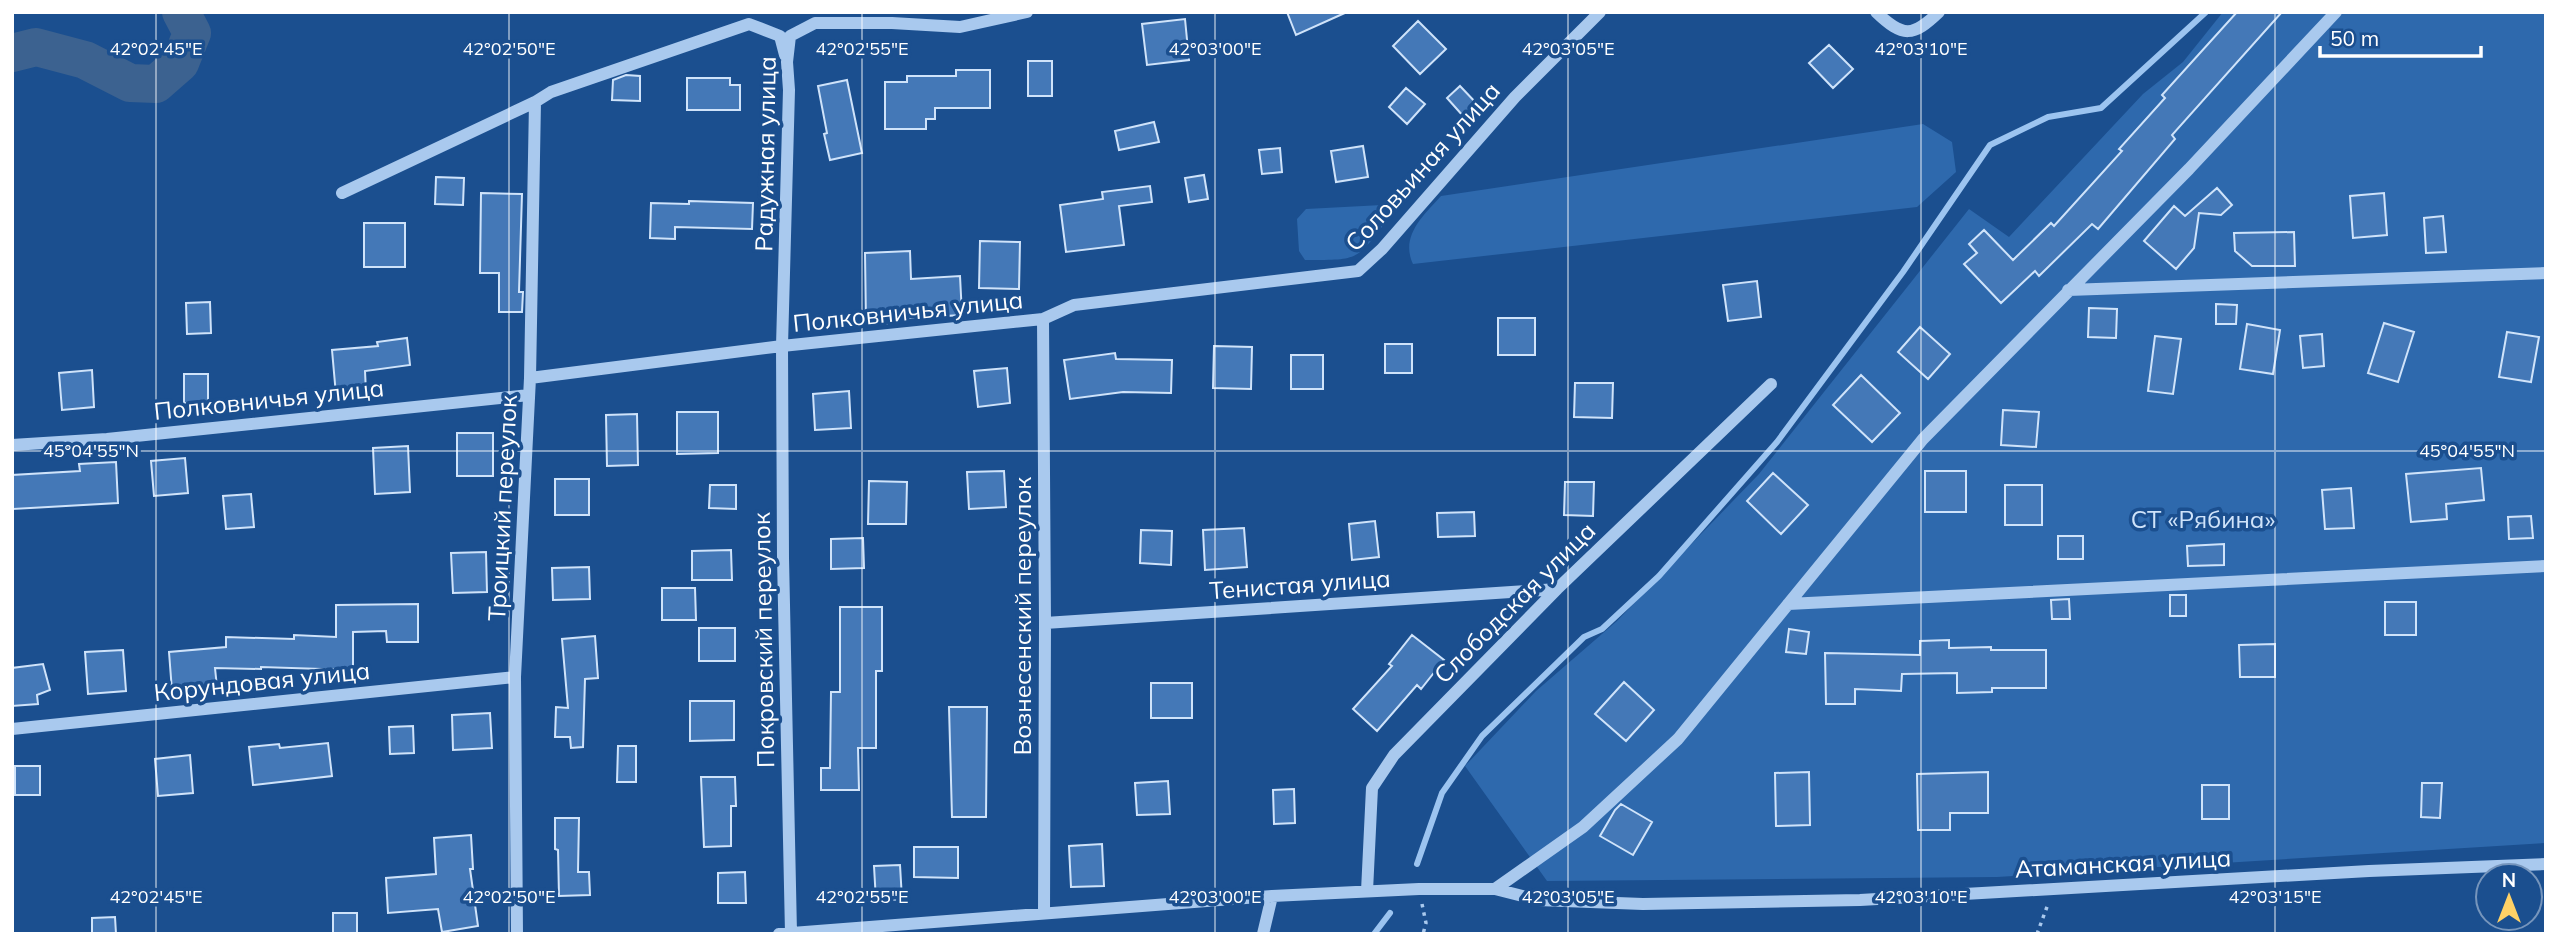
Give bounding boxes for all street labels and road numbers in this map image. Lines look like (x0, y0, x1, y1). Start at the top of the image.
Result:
street label: Радужная улица (748, 56, 782, 252)
street label: Соловьиная улица (1338, 76, 1506, 257)
street label: Полковничья улица (791, 284, 1025, 338)
street label: Полковничья улица (152, 372, 386, 426)
street label: Троицкий переулок (481, 394, 523, 622)
street label: Вознесенский переулок (1007, 477, 1037, 755)
street label: Покровский переулок (746, 512, 780, 768)
street label: Слободская улица (1427, 515, 1601, 689)
street label: Тенистая улица (1208, 563, 1392, 605)
street label: Корундовая улица (152, 655, 372, 707)
street label: Атаманская улица (2014, 842, 2232, 884)

